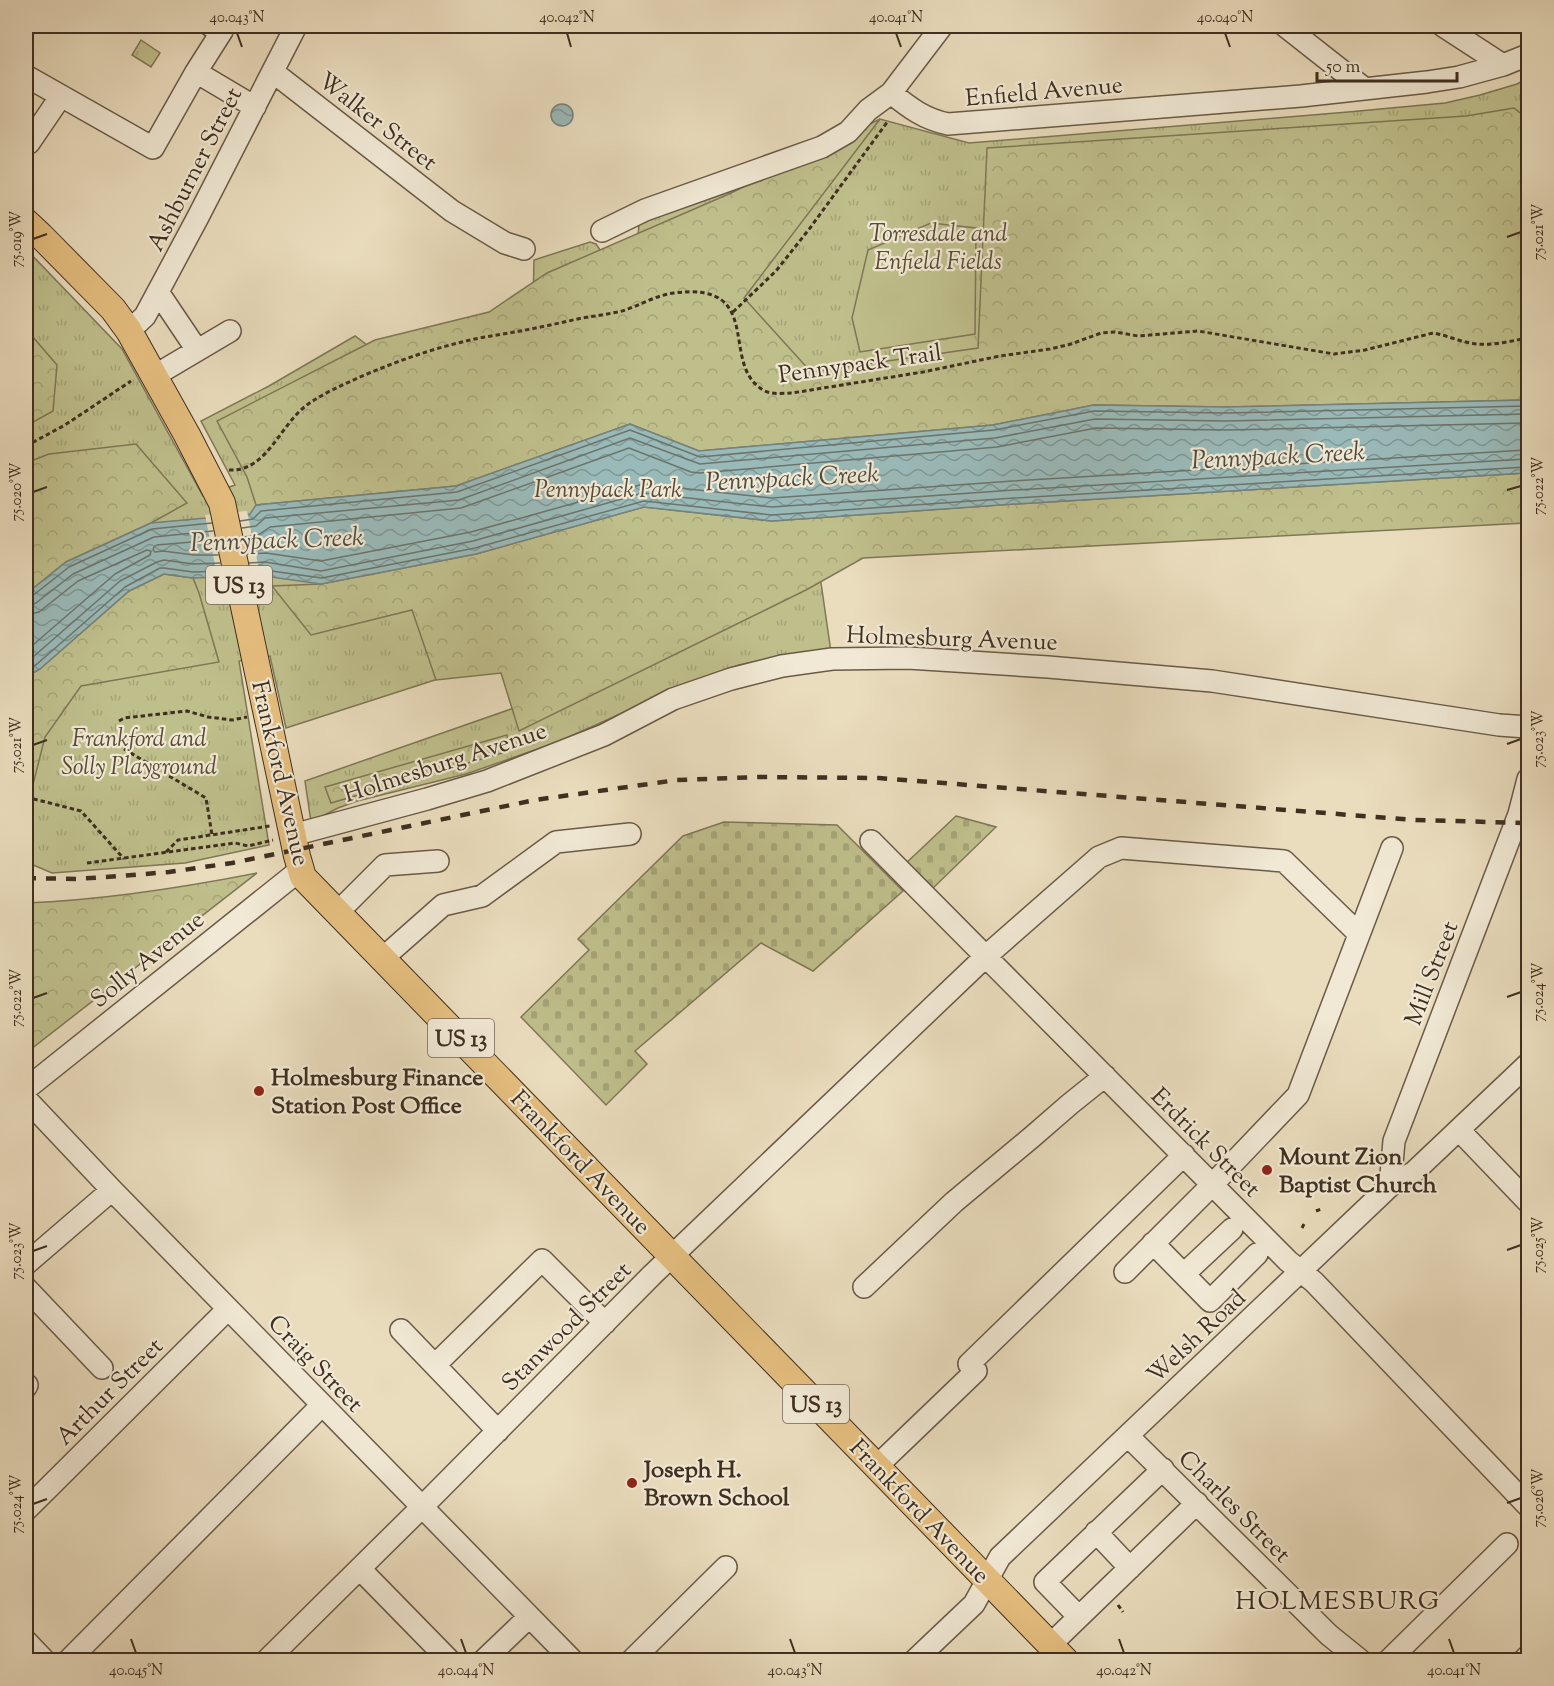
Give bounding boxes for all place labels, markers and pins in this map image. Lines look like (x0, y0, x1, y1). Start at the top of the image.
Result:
place label: Holmesburg Finance Station Post Office (271, 1062, 483, 1124)
marker: Holmesburg Finance Station Post Office (252, 1084, 266, 1098)
place label: Mount Zion Baptist Church (1279, 1141, 1438, 1203)
marker: Mount Zion Baptist Church (1260, 1163, 1274, 1177)
place label: Joseph H. Brown School (642, 1454, 790, 1516)
marker: Joseph H. Brown School (625, 1476, 639, 1490)

